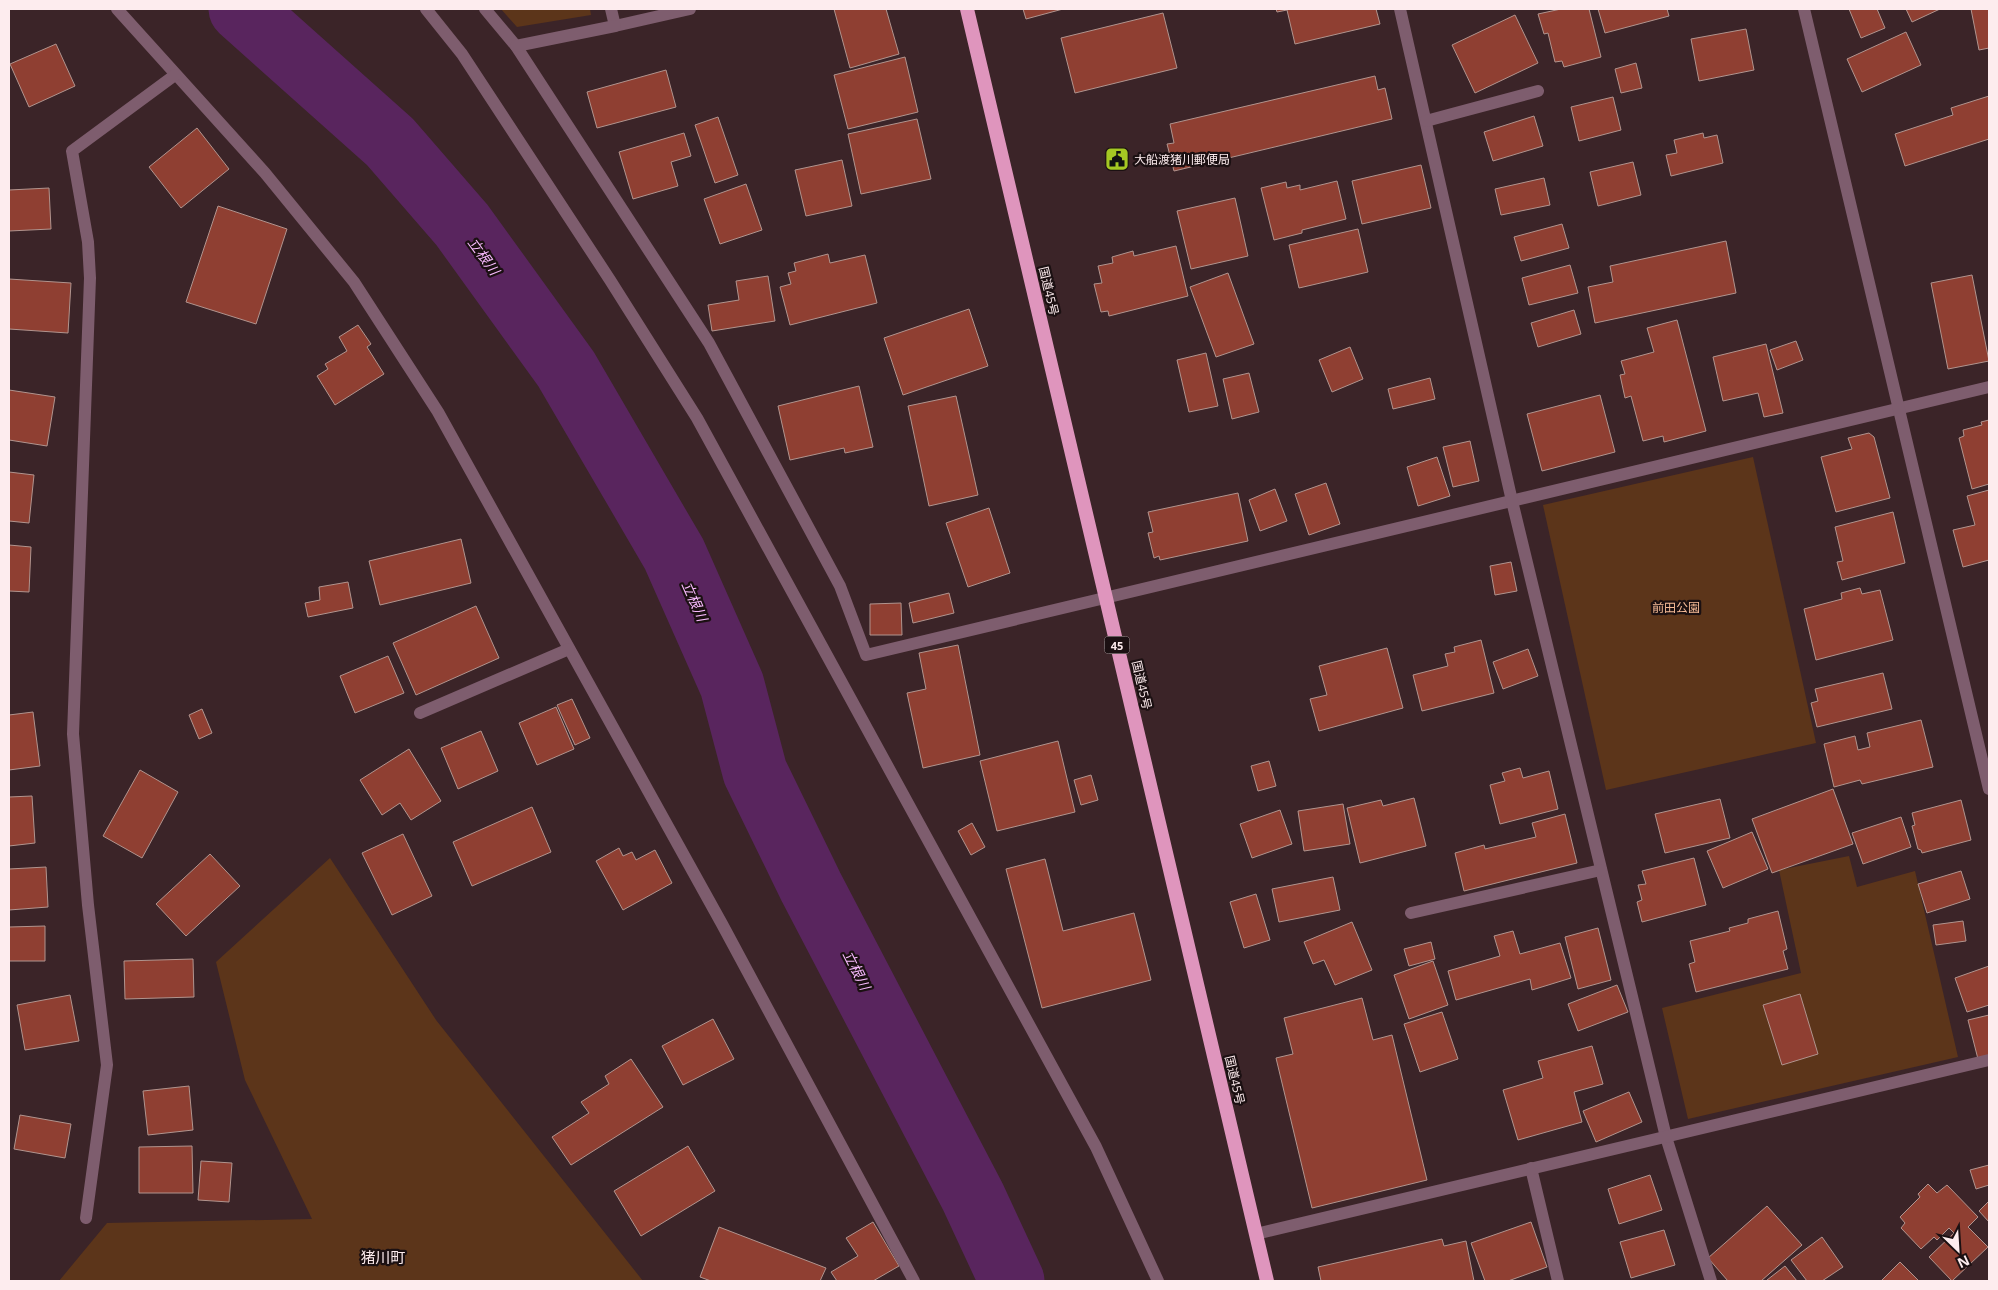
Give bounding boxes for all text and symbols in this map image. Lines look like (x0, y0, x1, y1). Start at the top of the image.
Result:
public building icon: 大船渡猪川郵便局 (1104, 146, 1130, 172)
place label: 大船渡猪川郵便局 (1134, 151, 1230, 168)
water label: 立根川 (464, 233, 505, 280)
street label: 国道45号 (1035, 265, 1063, 317)
water label: 立根川 (678, 578, 713, 626)
park label: 前田公園 (1652, 599, 1700, 616)
road number: 45 (1104, 636, 1130, 654)
street label: 国道45号 (1128, 659, 1156, 711)
water label: 立根川 (839, 947, 876, 995)
street label: 国道45号 (1221, 1054, 1249, 1106)
north arrow (1933, 1225, 1983, 1275)
district label: 猪川町 (360, 1247, 406, 1267)
text: N (1955, 1251, 1973, 1273)

